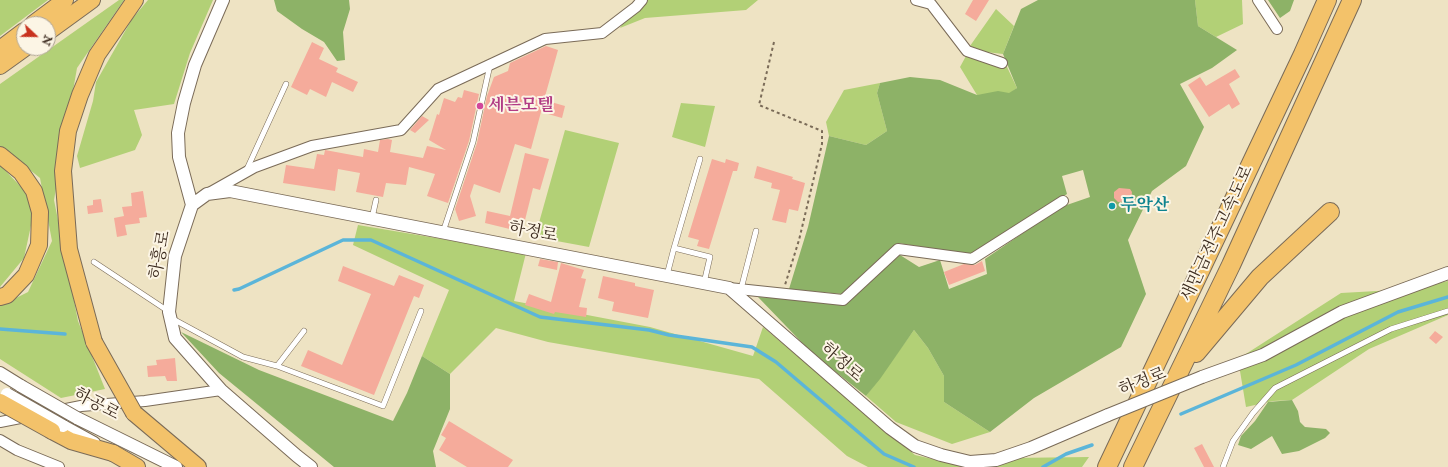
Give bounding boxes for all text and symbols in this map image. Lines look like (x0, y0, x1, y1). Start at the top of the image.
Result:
north arrow (16, 16, 56, 56)
text: N (39, 33, 55, 47)
place label: 세븐모텔 (488, 96, 554, 116)
marker: 세븐모텔 (475, 101, 485, 111)
street label: 새만금전주고속도로 (1178, 163, 1258, 305)
place label: 두악산 (1120, 196, 1169, 216)
marker: 두악산 (1107, 201, 1117, 211)
street label: 하정로 (507, 218, 559, 248)
street label: 하흥로 (146, 229, 176, 281)
street label: 하정로 (816, 339, 866, 387)
street label: 하정로 (1116, 364, 1170, 402)
street label: 하공로 (69, 384, 123, 426)

